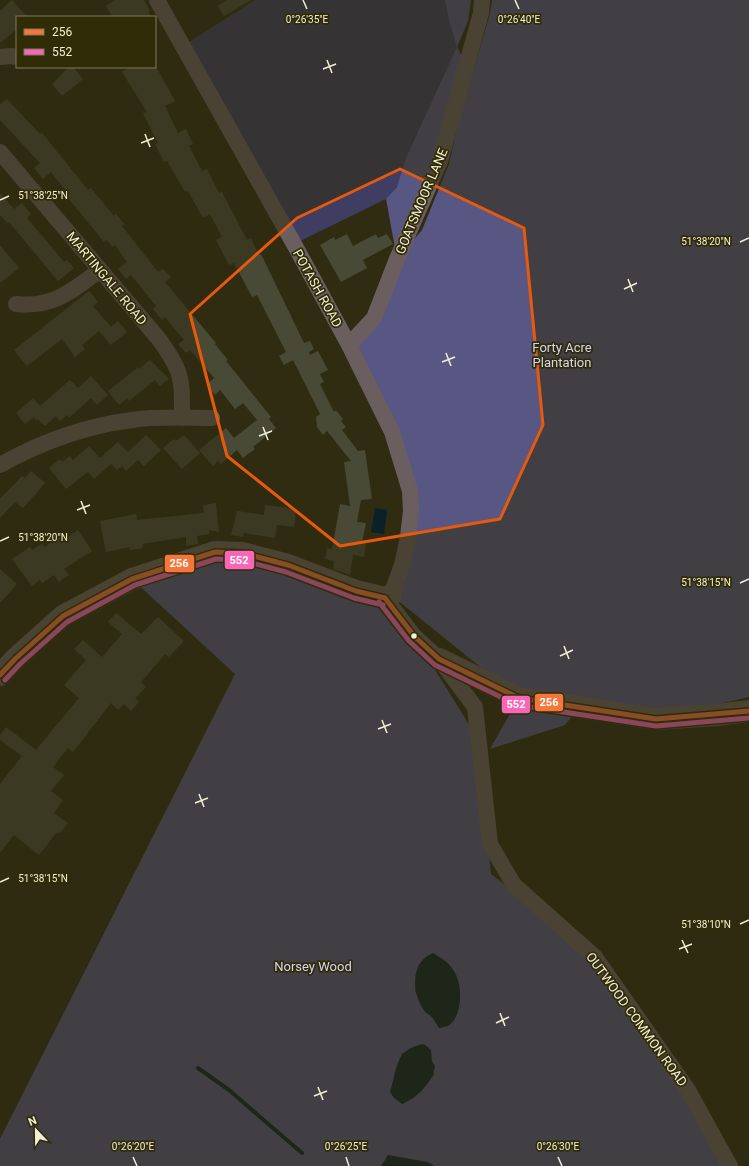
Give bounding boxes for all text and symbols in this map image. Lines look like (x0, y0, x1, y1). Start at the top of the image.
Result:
text: 0°26'35"E (286, 14, 329, 25)
text: 0°26'40"E (498, 14, 541, 25)
legend (16, 16, 156, 68)
text: 256 (52, 25, 72, 39)
text: 552 (52, 45, 72, 59)
street label: GOATSMOOR LANE (392, 146, 451, 256)
text: 51°38'25"N (18, 190, 68, 201)
street label: MARTINGALE ROAD (63, 229, 150, 328)
text: 51°38'20"N (681, 236, 731, 247)
street label: POTASH ROAD (290, 247, 345, 330)
park label: Forty Acre Plantation (532, 340, 592, 370)
text: 51°38'20"N (18, 532, 68, 543)
line badge: 552 (224, 550, 255, 570)
line badge: 256 (164, 554, 195, 573)
text: 552 (230, 554, 248, 567)
text: 256 (170, 557, 188, 570)
text: 51°38'15"N (681, 577, 731, 588)
unlabelled marker (409, 631, 419, 641)
line badge: 256 (534, 693, 564, 712)
line badge: 552 (501, 695, 531, 714)
text: 256 (540, 696, 558, 709)
text: 552 (507, 698, 525, 711)
text: 51°38'15"N (18, 873, 68, 884)
text: 51°38'10"N (681, 919, 731, 930)
street label: OUTWOOD COMMON ROAD (583, 949, 690, 1089)
park label: Norsey Wood (274, 959, 352, 974)
north arrow (16, 1110, 56, 1150)
text: N (26, 1114, 39, 1129)
text: 0°26'20"E (112, 1141, 155, 1152)
text: 0°26'25"E (325, 1141, 368, 1152)
text: 0°26'30"E (537, 1141, 580, 1152)

